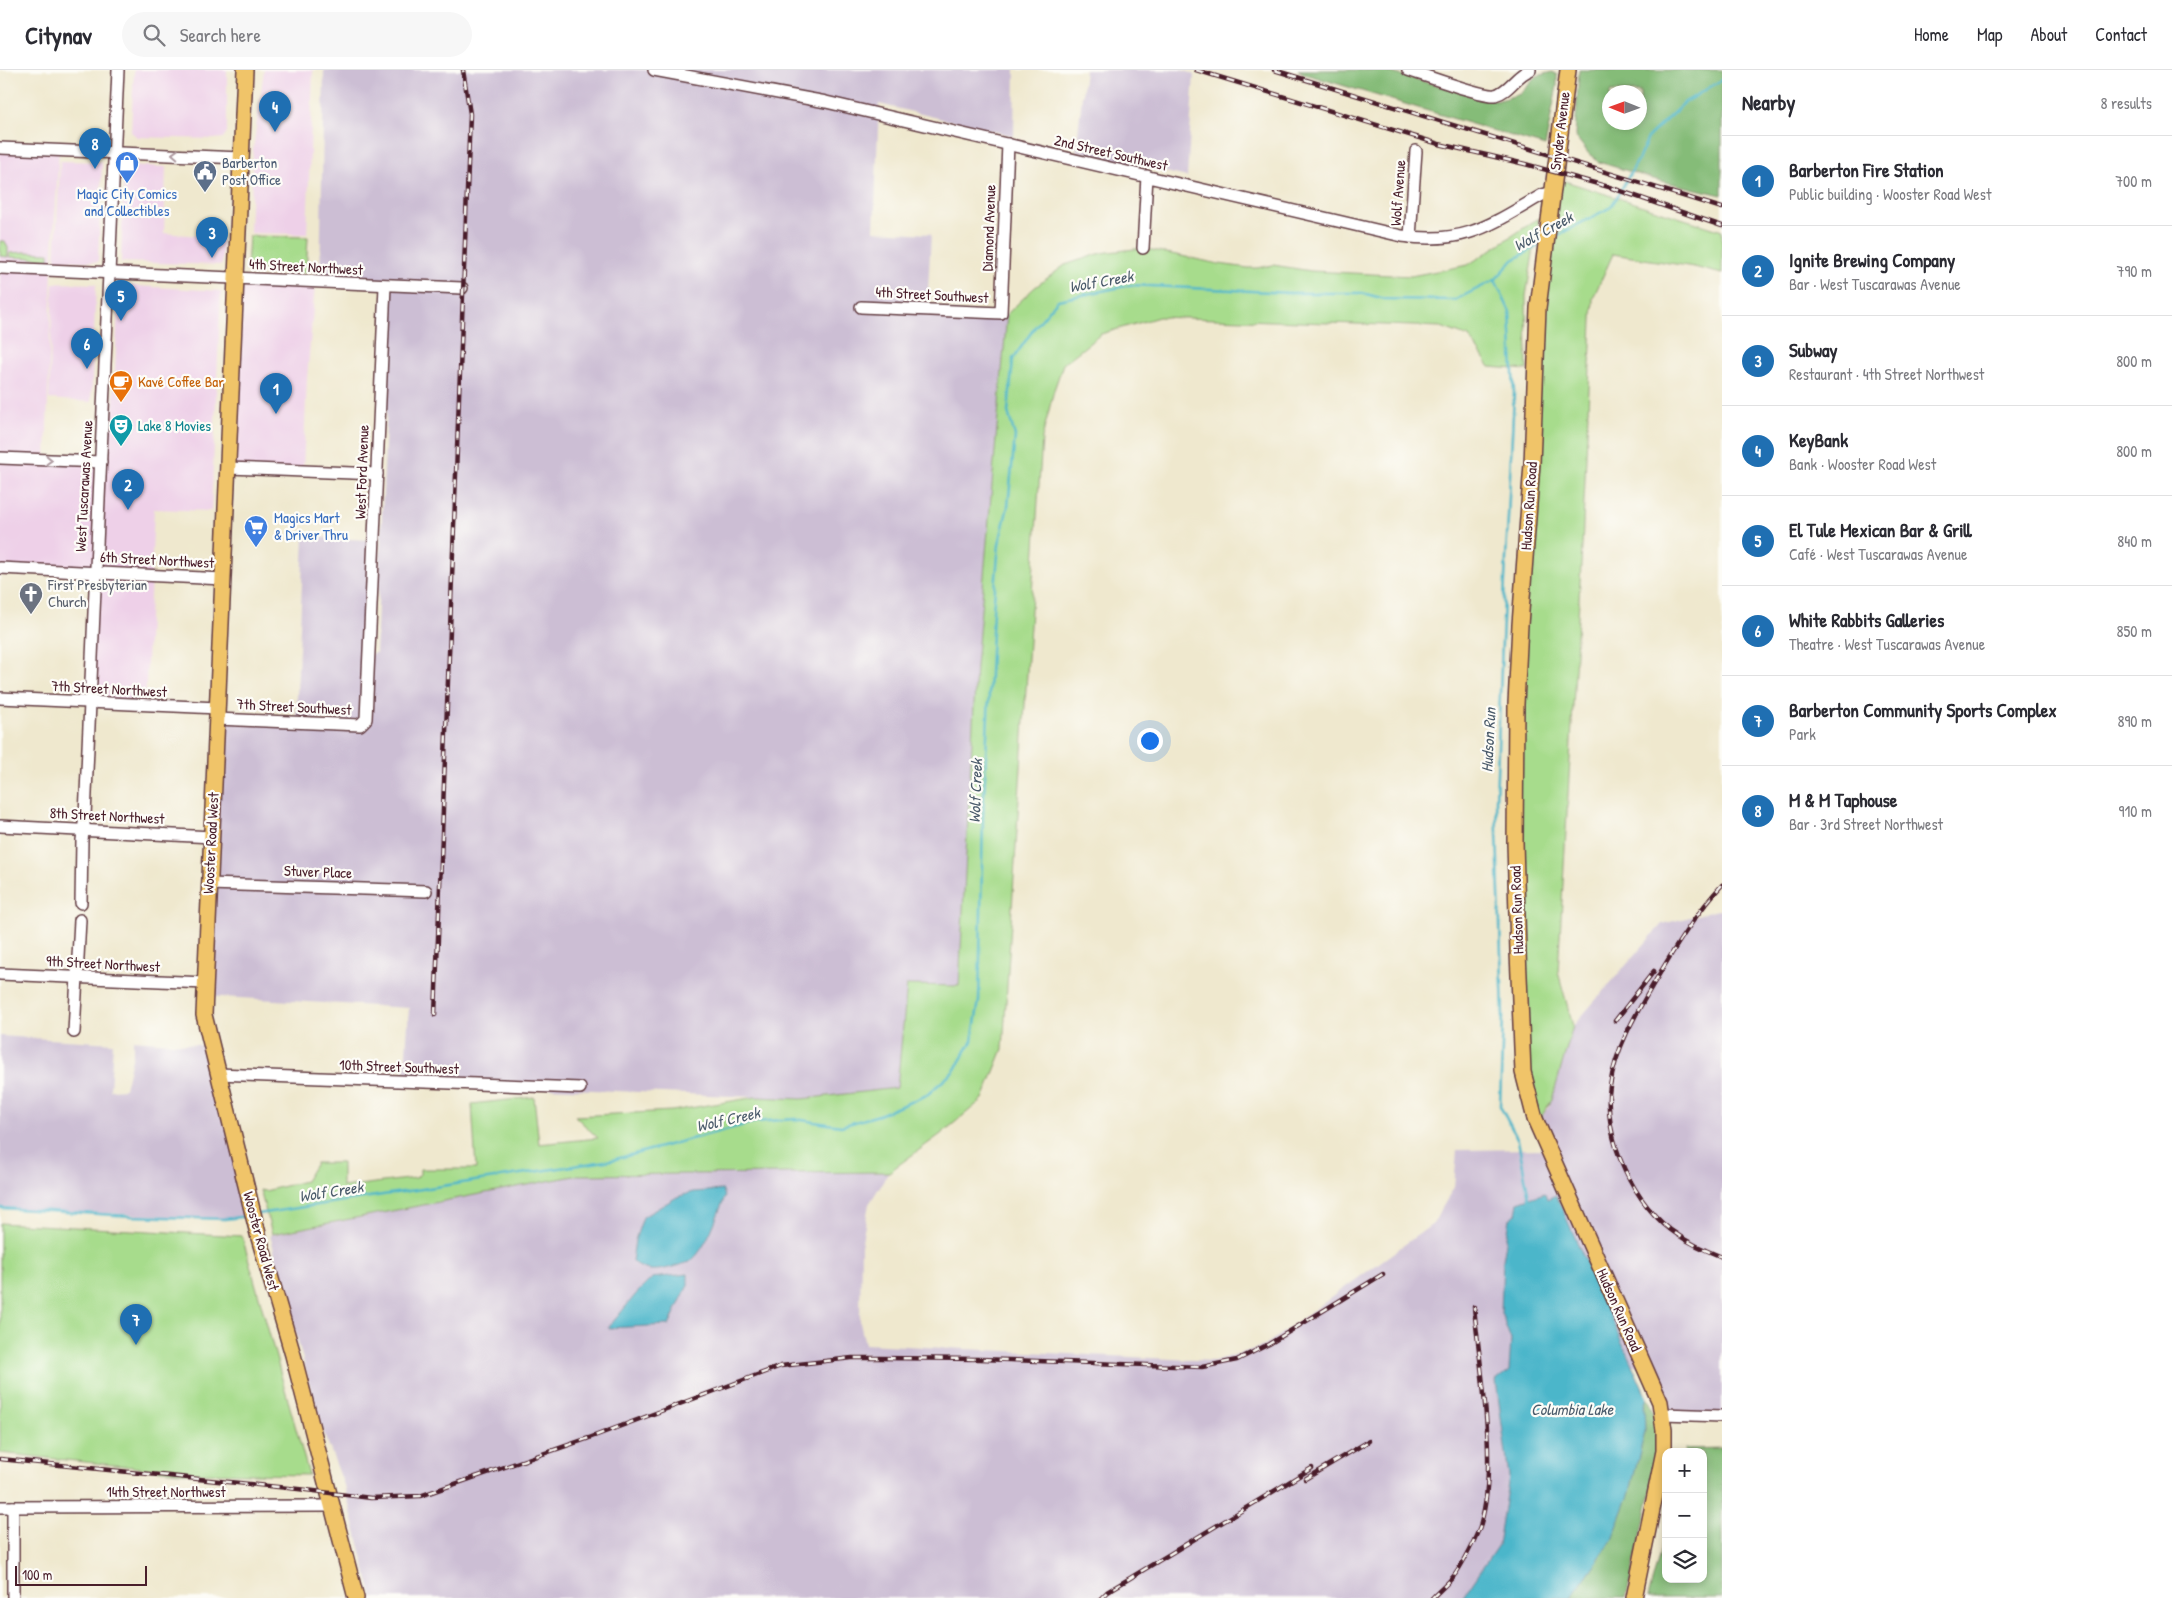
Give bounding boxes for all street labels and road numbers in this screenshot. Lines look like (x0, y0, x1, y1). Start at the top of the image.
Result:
street label: Snyder Avenue (1544, 90, 1575, 171)
street label: 2nd Street Southwest (1052, 129, 1171, 176)
street label: Wolf Avenue (1385, 159, 1410, 227)
street label: Diamond Avenue (976, 184, 1001, 272)
street label: 4th Street Northwest (249, 253, 364, 280)
street label: 4th Street Southwest (875, 281, 990, 308)
street label: West Tuscarawas Avenue (70, 420, 97, 552)
street label: West Ford Avenue (349, 424, 374, 520)
street label: Hudson Run Road (1515, 461, 1542, 551)
street label: 6th Street Northwest (99, 546, 216, 573)
street label: 7th Street Northwest (51, 675, 168, 702)
street label: 7th Street Southwest (236, 693, 353, 720)
street label: Wooster Road West (197, 791, 224, 894)
street label: 8th Street Northwest (49, 802, 166, 829)
street label: Stuver Place (284, 860, 352, 883)
street label: Hudson Run Road (1504, 865, 1529, 955)
street label: 9th Street Northwest (46, 950, 161, 977)
street label: 10th Street Southwest (339, 1054, 460, 1079)
street label: Wooster Road West (238, 1189, 285, 1293)
street label: Hudson Run Road (1592, 1265, 1647, 1355)
street label: 14th Street Northwest (106, 1481, 227, 1502)

